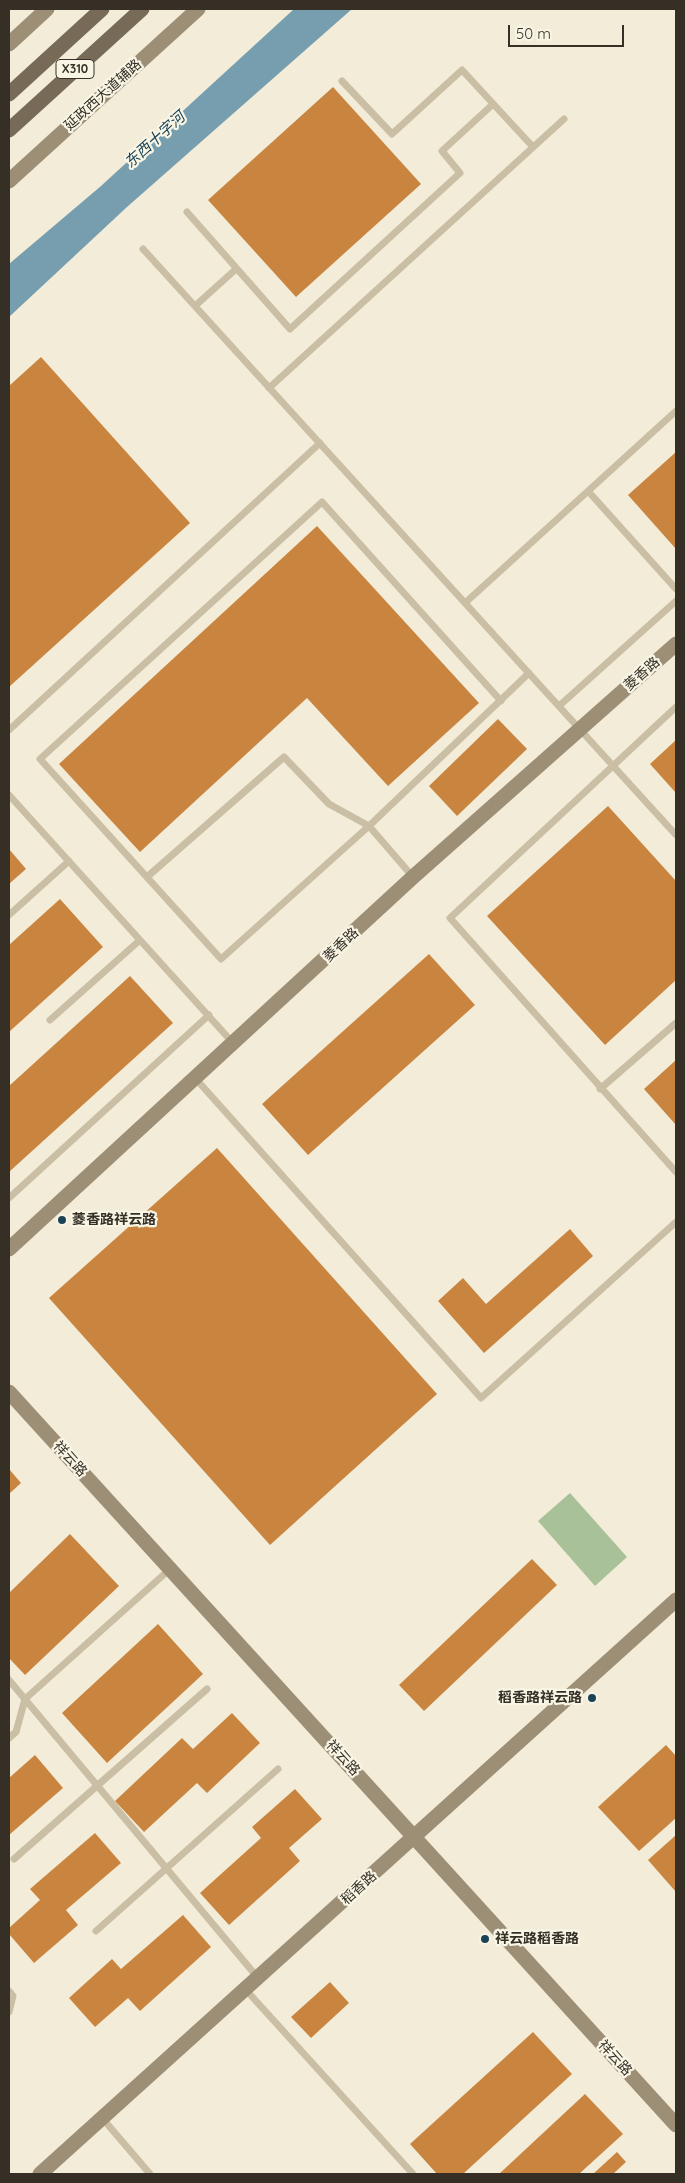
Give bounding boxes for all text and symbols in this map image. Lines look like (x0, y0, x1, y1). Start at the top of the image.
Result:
scale bar (510, 15, 626, 47)
text: 50 m (516, 24, 551, 43)
street label: 延政西大道辅路 (61, 56, 145, 134)
road number: X310 (56, 60, 94, 78)
water label: 东西十字河 (121, 108, 189, 172)
street label: 菱香路 (621, 654, 663, 694)
street label: 菱香路 (320, 925, 362, 965)
place label: 菱香路祥云路 (72, 1212, 156, 1228)
marker: 菱香路祥云路 (56, 1214, 68, 1226)
street label: 祥云路 (50, 1438, 90, 1480)
place label: 稻香路祥云路 (498, 1690, 582, 1706)
marker: 稻香路祥云路 (586, 1692, 598, 1704)
street label: 祥云路 (323, 1737, 363, 1779)
street label: 稻香路 (338, 1868, 380, 1908)
place label: 祥云路稻香路 (495, 1931, 579, 1947)
marker: 祥云路稻香路 (479, 1933, 491, 1945)
street label: 祥云路 (595, 2037, 635, 2079)

